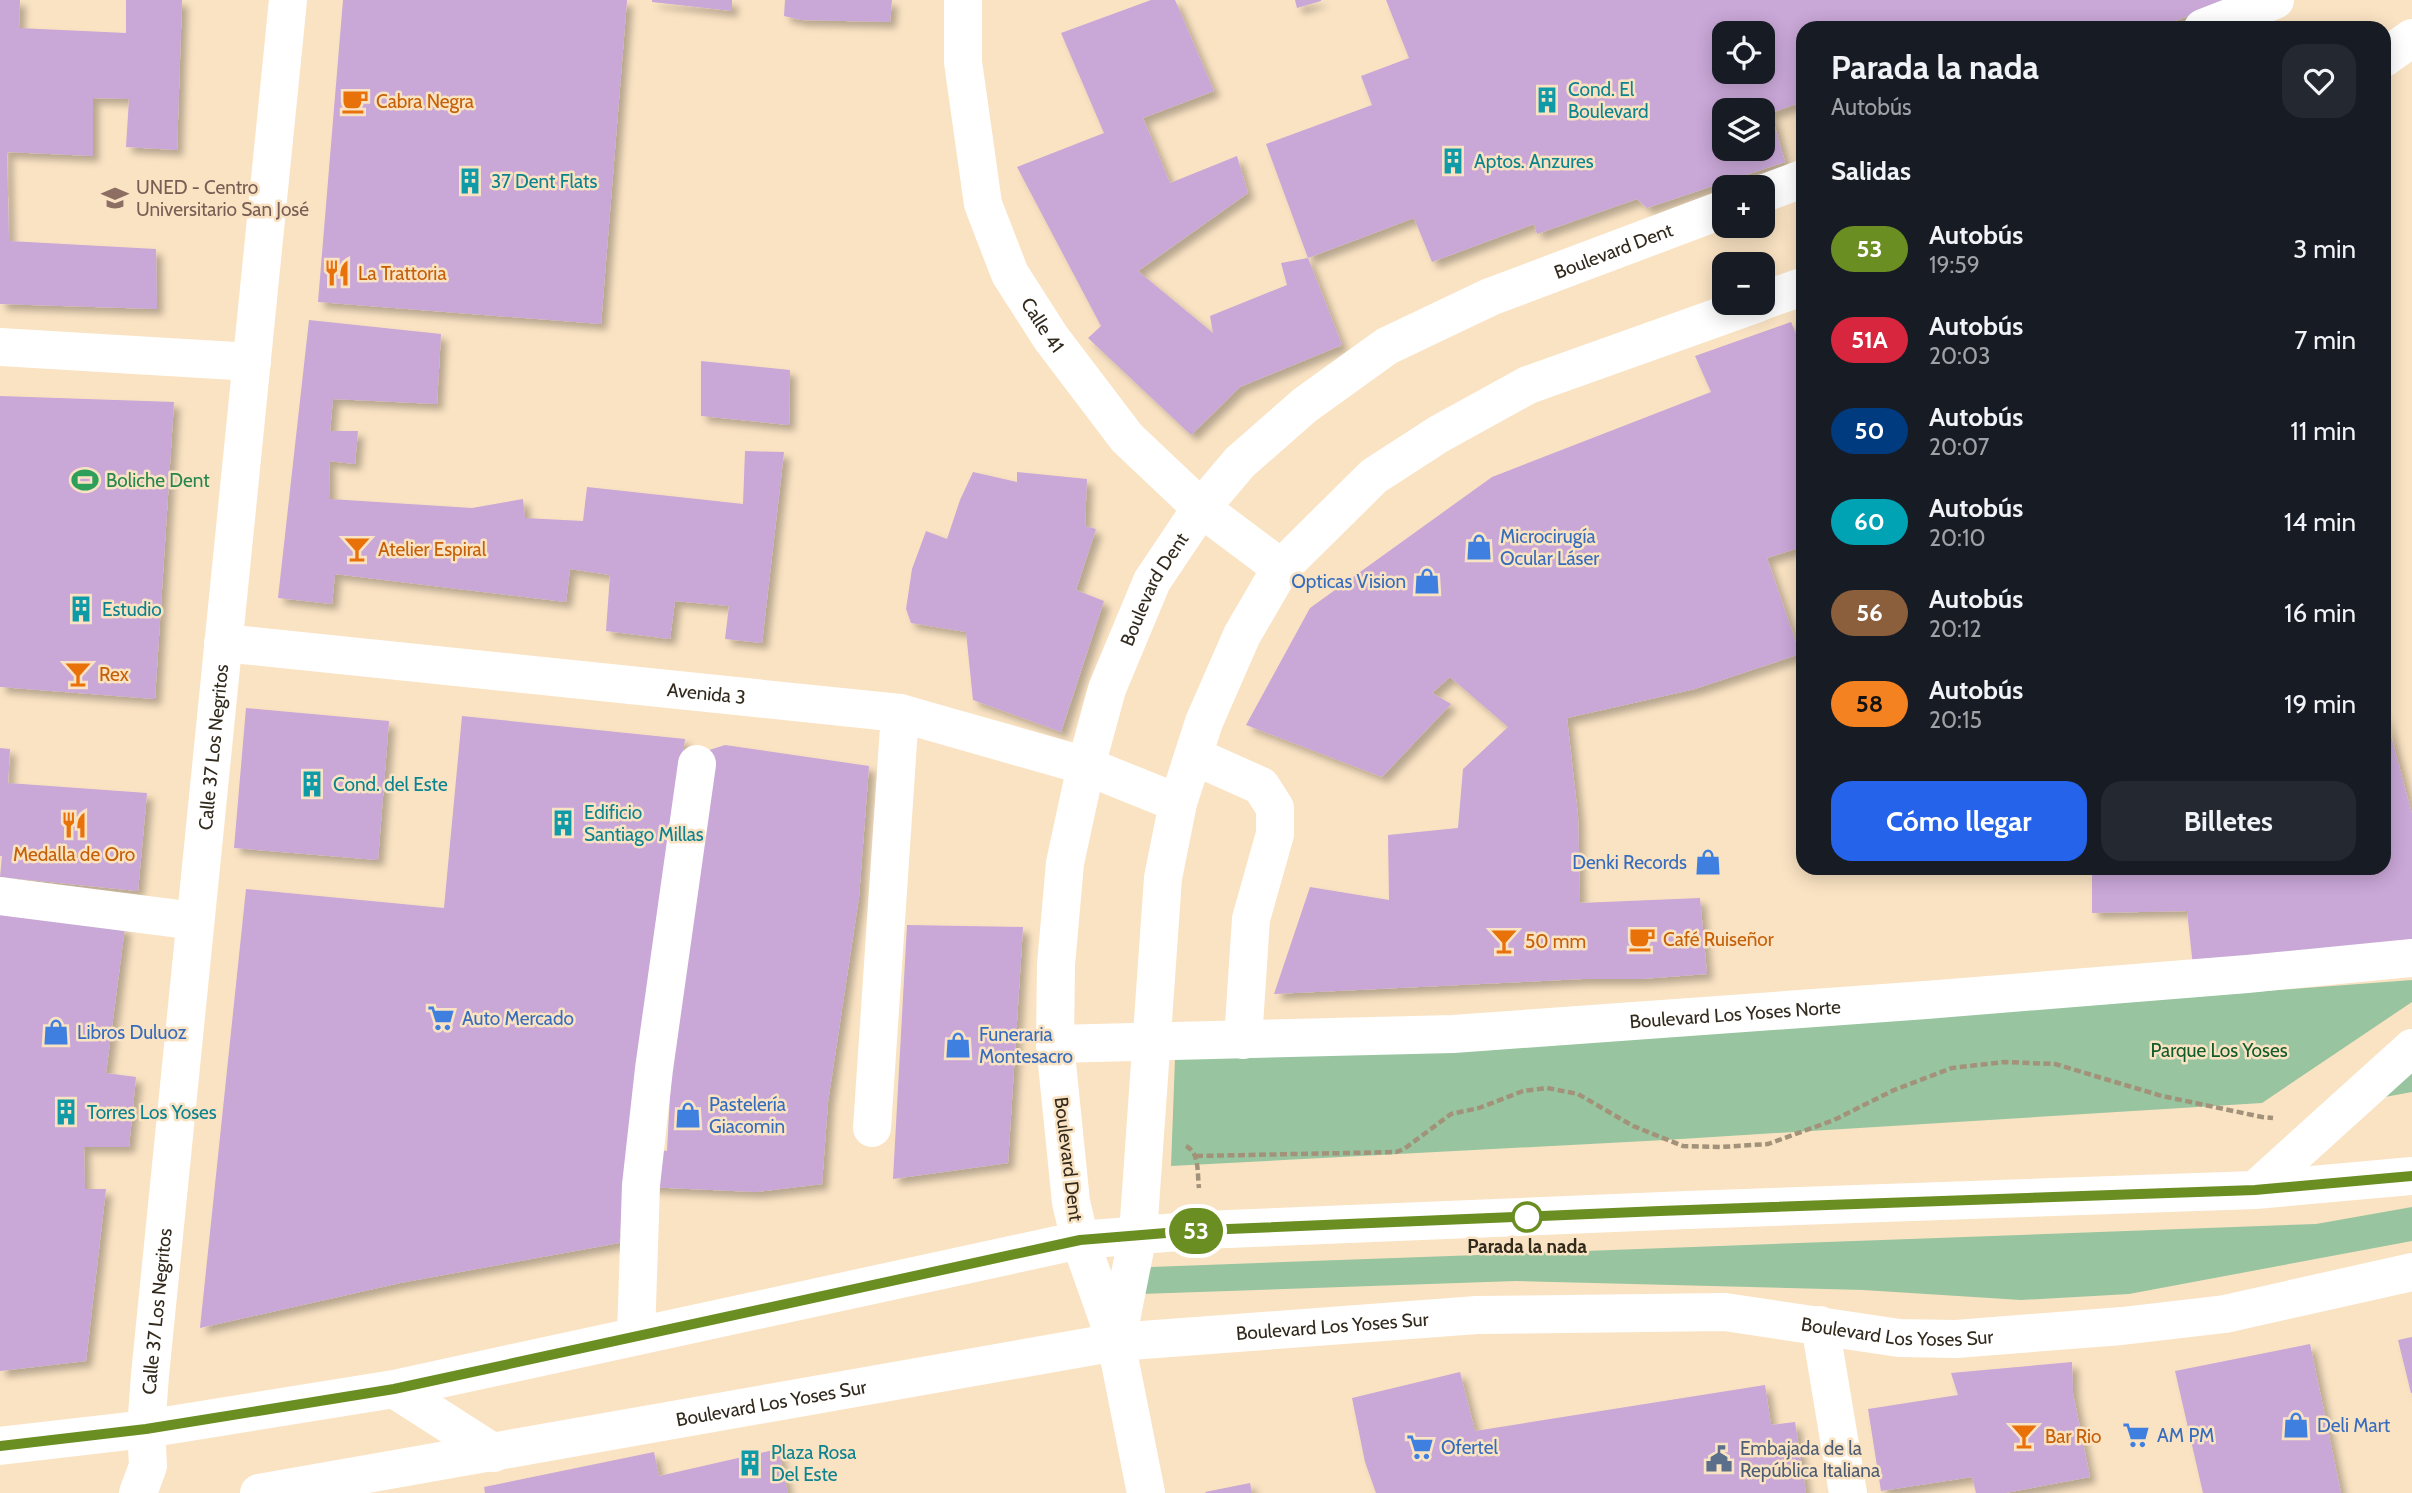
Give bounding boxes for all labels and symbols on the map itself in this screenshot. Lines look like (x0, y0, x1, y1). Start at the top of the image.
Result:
place label: Cond. El Boulevard (1568, 78, 1648, 123)
building icon: Cond. El Boulevard (1532, 85, 1562, 115)
cafe icon: Cabra Negra (340, 86, 370, 116)
place label: Cabra Negra (376, 90, 474, 113)
building icon: Aptos. Anzures (1438, 146, 1468, 176)
place label: Aptos. Anzures (1474, 150, 1594, 173)
building icon: 37 Dent Flats (455, 166, 485, 196)
place label: 37 Dent Flats (491, 170, 597, 193)
place label: UNED - Centro Universitario San José (136, 176, 309, 221)
school or university icon: UNED - Centro Universitario San José (100, 183, 130, 213)
street label: Boulevard Dent (1551, 218, 1677, 284)
restaurant icon: La Trattoria (322, 258, 352, 288)
place label: La Trattoria (358, 262, 447, 285)
street label: Calle 41 (1016, 293, 1069, 357)
sports icon: Boliche Dent (70, 465, 100, 495)
place label: Boliche Dent (106, 469, 210, 492)
place label: Microcirugía Ocular Láser (1500, 525, 1599, 570)
street label: Boulevard Dent (1115, 528, 1194, 649)
shop icon: Microcirugía Ocular Láser (1464, 532, 1494, 562)
bar icon: Atelier Espiral (342, 534, 372, 564)
place label: Atelier Espiral (378, 538, 487, 561)
shop icon: Opticas Vision (1412, 566, 1442, 596)
place label: Opticas Vision (1291, 570, 1406, 593)
building icon: Estudio (66, 594, 96, 624)
place label: Estudio (102, 598, 162, 621)
bar icon: Rex (63, 659, 93, 689)
place label: Rex (99, 663, 129, 686)
street label: Calle 37 Los Negritos (194, 663, 233, 831)
street label: Avenida 3 (666, 678, 747, 709)
building icon: Cond. del Este (297, 769, 327, 799)
place label: Cond. del Este (333, 773, 448, 796)
place label: Edificio Santiago Millas (584, 801, 704, 846)
building icon: Edificio Santiago Millas (548, 808, 578, 838)
restaurant icon: Medalla de Oro (59, 810, 89, 840)
place label: Medalla de Oro (13, 843, 135, 866)
shop icon: Denki Records (1693, 847, 1723, 877)
place label: Denki Records (1572, 851, 1687, 874)
cafe icon: Café Ruiseñor (1627, 924, 1657, 954)
bar icon: 50 mm (1489, 926, 1519, 956)
place label: Café Ruiseñor (1663, 928, 1774, 951)
place label: 50 mm (1525, 930, 1586, 953)
street label: Boulevard Los Yoses Norte (1629, 995, 1842, 1033)
supermarket icon: Auto Mercado (426, 1003, 456, 1033)
place label: Auto Mercado (462, 1007, 574, 1030)
shop icon: Libros Duluoz (41, 1017, 71, 1047)
place label: Libros Duluoz (77, 1021, 187, 1044)
place label: Funeraria Montesacro (979, 1023, 1073, 1068)
shop icon: Funeraria Montesacro (943, 1030, 973, 1060)
park label: Parque Los Yoses (2150, 1039, 2288, 1062)
place label: Pastelería Giacomin (709, 1093, 786, 1138)
street label: Boulevard Dent (1049, 1096, 1088, 1223)
building icon: Torres Los Yoses (51, 1097, 81, 1127)
shop icon: Pastelería Giacomin (673, 1100, 703, 1130)
place label: Torres Los Yoses (87, 1101, 217, 1124)
marker: Parada la nada (1512, 1202, 1542, 1232)
line badge: 53 (1164, 1208, 1228, 1254)
street label: Calle 37 Los Negritos (138, 1227, 177, 1395)
place label: Parada la nada (1467, 1235, 1587, 1258)
street label: Boulevard Los Yoses Sur (1235, 1308, 1429, 1345)
street label: Boulevard Los Yoses Sur (1800, 1313, 1994, 1351)
street label: Boulevard Los Yoses Sur (674, 1375, 868, 1431)
shop icon: Deli Mart (2281, 1410, 2311, 1440)
place label: Deli Mart (2317, 1414, 2391, 1437)
supermarket icon: AM PM (2121, 1420, 2151, 1450)
bar icon: Bar Rio (2009, 1421, 2039, 1451)
place label: AM PM (2157, 1424, 2215, 1447)
place label: Bar Rio (2045, 1425, 2102, 1448)
supermarket icon: Ofertel (1405, 1432, 1435, 1462)
place label: Ofertel (1441, 1436, 1498, 1459)
place label: Embajada de la República Italiana (1740, 1437, 1880, 1482)
place label: Plaza Rosa Del Este (771, 1441, 856, 1486)
public building icon: Embajada de la República Italiana (1704, 1444, 1734, 1474)
building icon: Plaza Rosa Del Este (735, 1448, 765, 1478)

